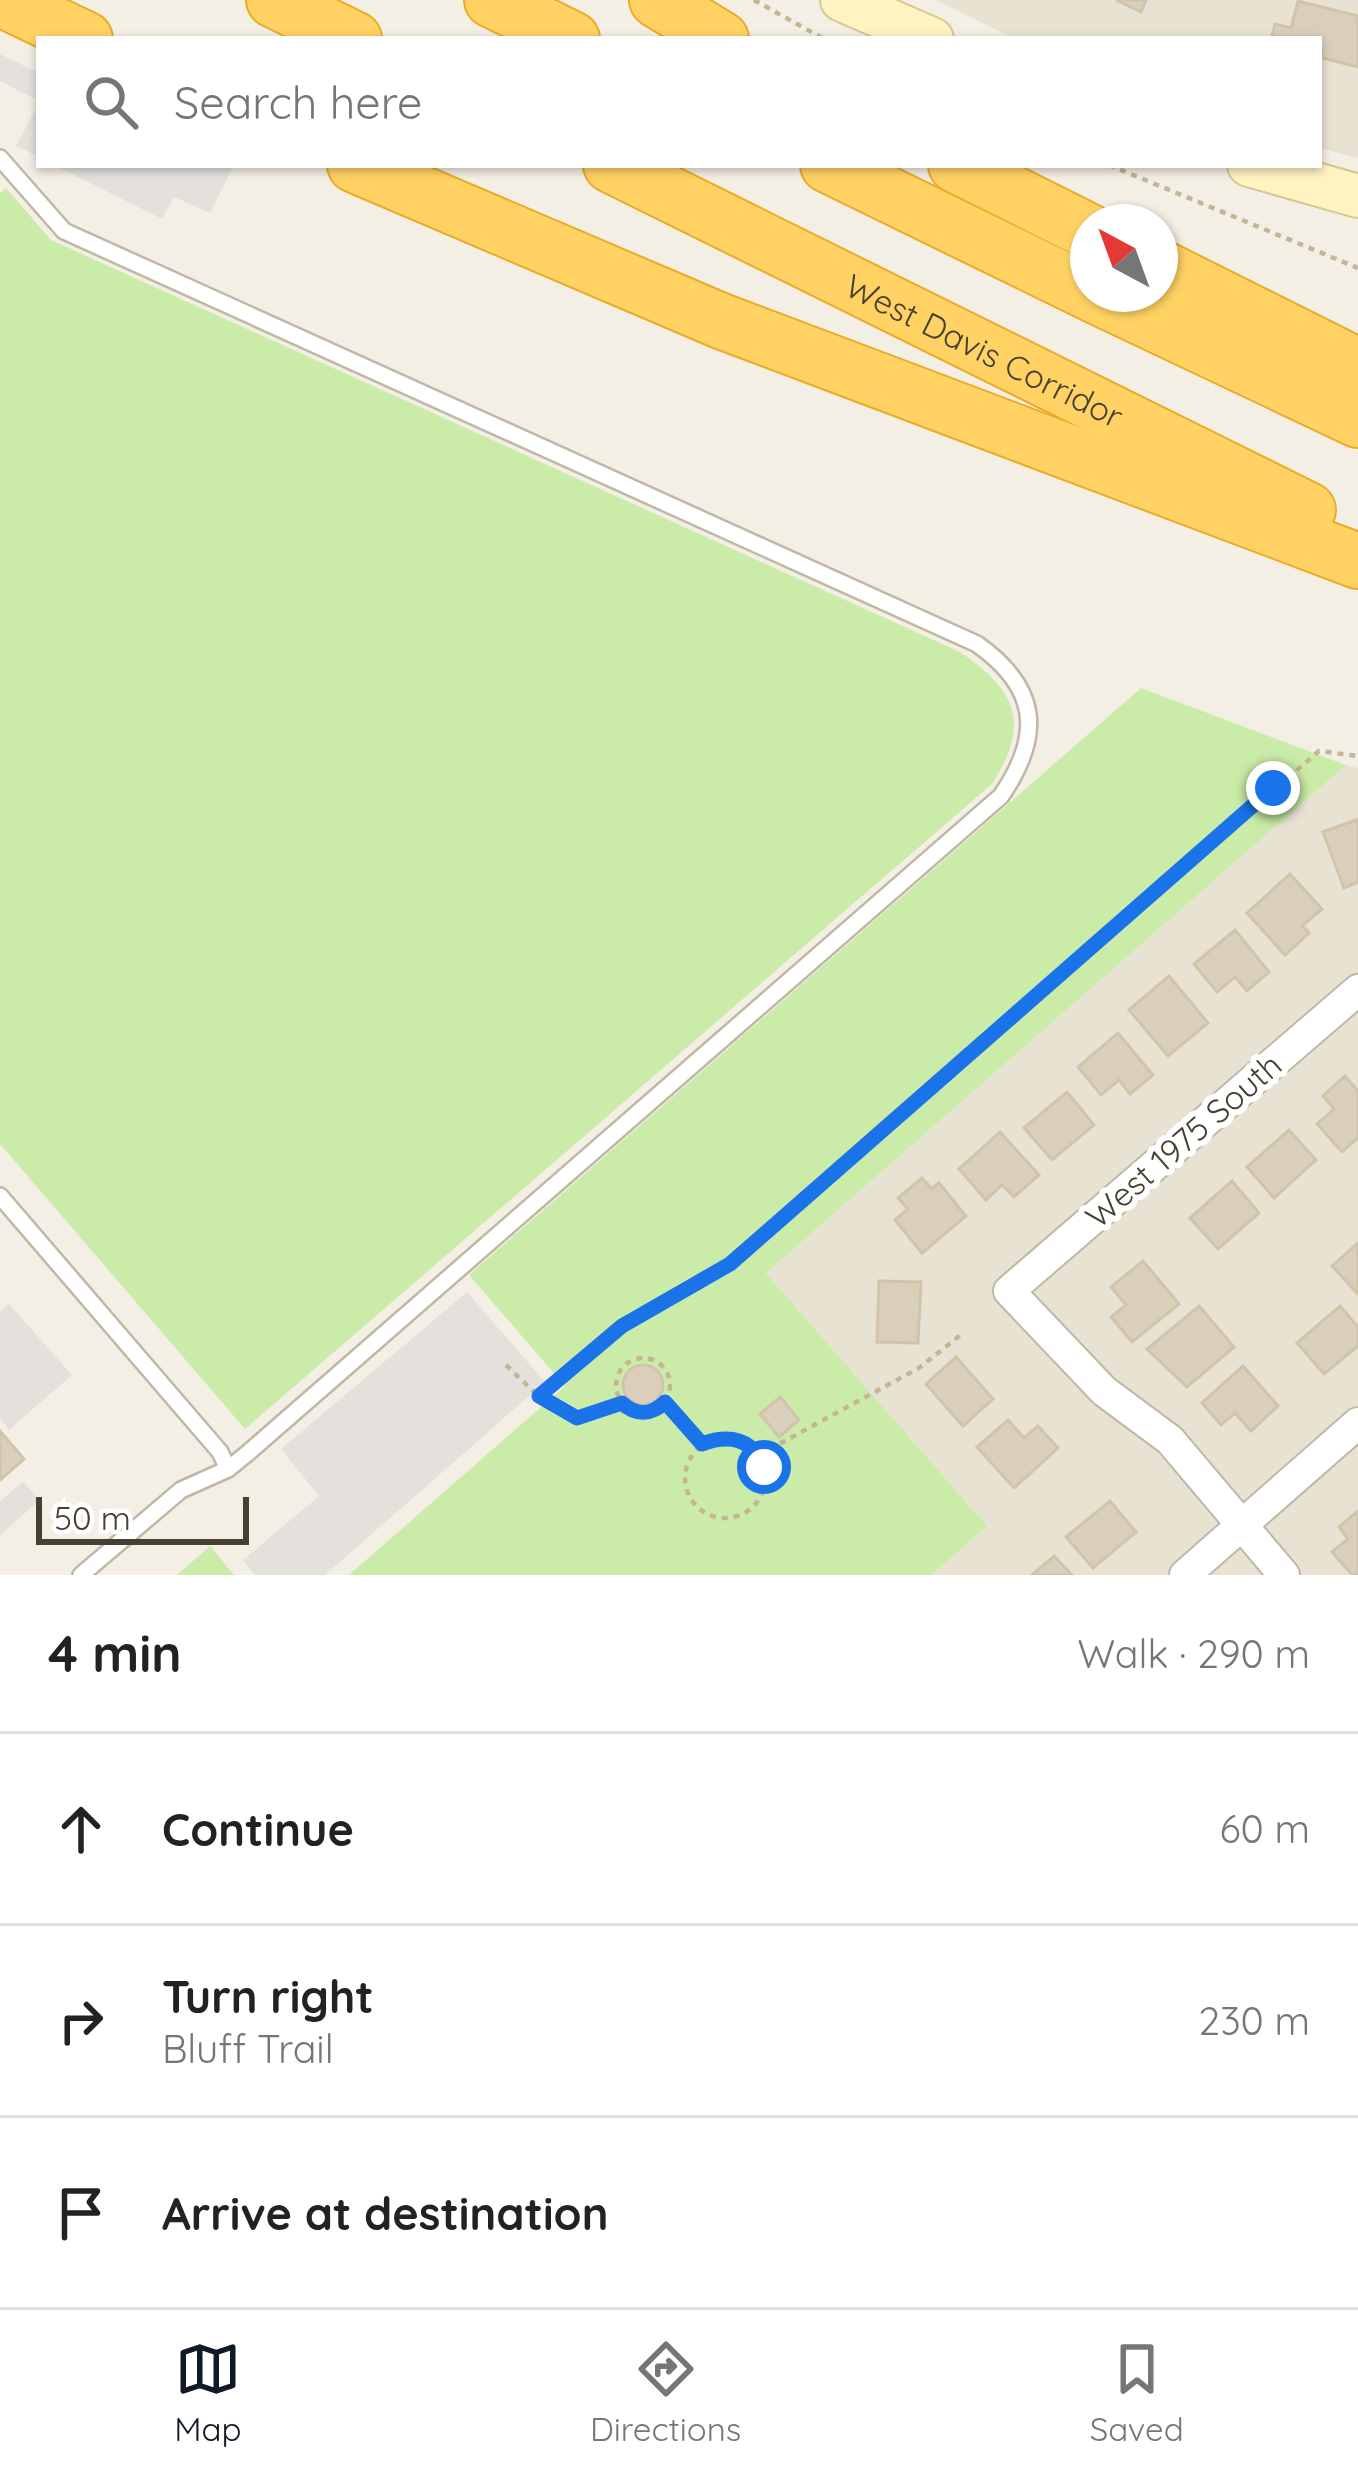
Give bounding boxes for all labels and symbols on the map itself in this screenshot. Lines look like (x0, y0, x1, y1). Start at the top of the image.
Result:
north arrow (1070, 204, 1178, 312)
street label: West Davis Corridor (839, 264, 1131, 436)
route end (1246, 761, 1300, 815)
street label: West 1975 South (1077, 1044, 1289, 1236)
route start (737, 1440, 791, 1494)
scale bar (36, 1491, 249, 1544)

